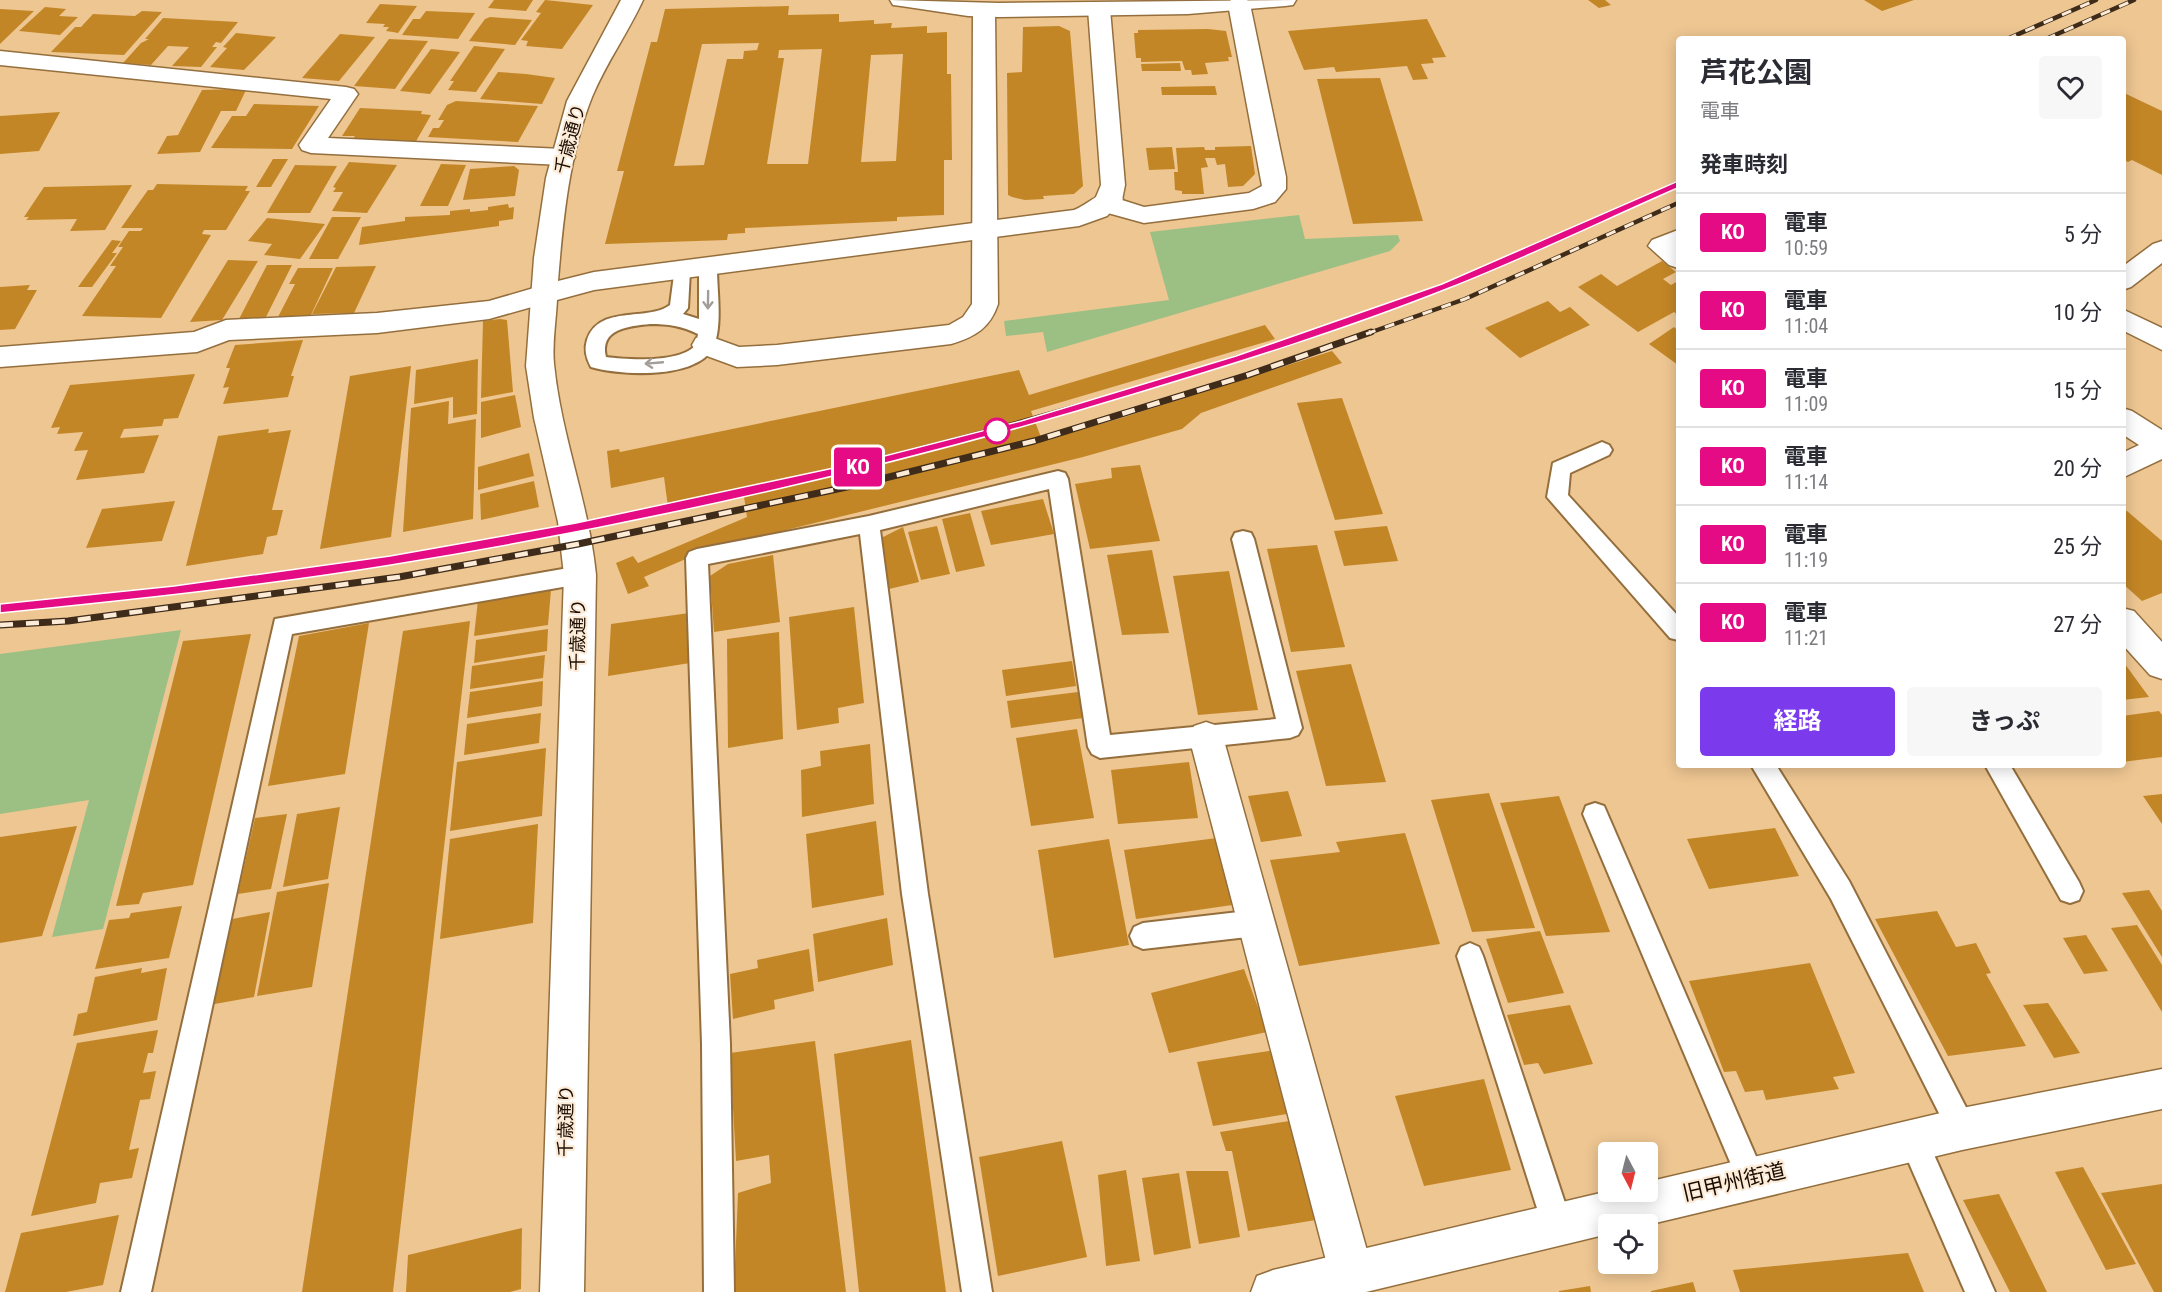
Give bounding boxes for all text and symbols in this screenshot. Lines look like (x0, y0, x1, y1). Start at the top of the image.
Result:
text: 芦花公園 (1700, 56, 1812, 89)
button: heart (2039, 56, 2102, 119)
text: 電車 (1700, 99, 1740, 123)
street label: 千歳通り (550, 101, 589, 176)
text: 発車時刻 (1700, 152, 1788, 177)
text: 電車 (1784, 210, 1828, 235)
text: KO (1721, 220, 1745, 244)
text: 5 分 (2064, 222, 2102, 247)
text: 10:59 (1784, 236, 1828, 260)
text: 電車 (1784, 288, 1828, 313)
one-way arrow (702, 289, 714, 309)
text: KO (1721, 298, 1745, 322)
text: 10 分 (2053, 300, 2102, 325)
text: 11:04 (1784, 314, 1828, 338)
one-way arrow (644, 358, 664, 369)
text: 電車 (1784, 366, 1828, 391)
text: KO (1721, 376, 1745, 400)
text: 15 分 (2053, 378, 2102, 403)
text: 11:09 (1784, 392, 1828, 416)
unlabelled marker (984, 418, 1010, 444)
text: 電車 (1784, 444, 1828, 469)
line badge: KO (831, 448, 885, 486)
text: KO (1721, 454, 1745, 478)
text: KO (846, 455, 870, 479)
text: 20 分 (2053, 456, 2102, 481)
text: 11:14 (1784, 470, 1828, 494)
text: 電車 (1784, 522, 1828, 547)
text: KO (1721, 532, 1745, 556)
text: 25 分 (2053, 534, 2102, 559)
text: 11:19 (1784, 548, 1828, 572)
street label: 千歳通り (566, 599, 589, 671)
text: 電車 (1784, 600, 1828, 625)
text: KO (1721, 610, 1745, 634)
text: 27 分 (2053, 612, 2102, 637)
text: 11:21 (1784, 626, 1828, 650)
button: 経路 (1700, 687, 1895, 756)
button: きっぷ (1907, 687, 2102, 756)
street label: 千歳通り (554, 1085, 577, 1157)
north arrow (1598, 1142, 1658, 1202)
map controls (1598, 1142, 1658, 1274)
street label: 旧甲州街道 (1680, 1158, 1788, 1206)
button: locate (1598, 1214, 1658, 1274)

